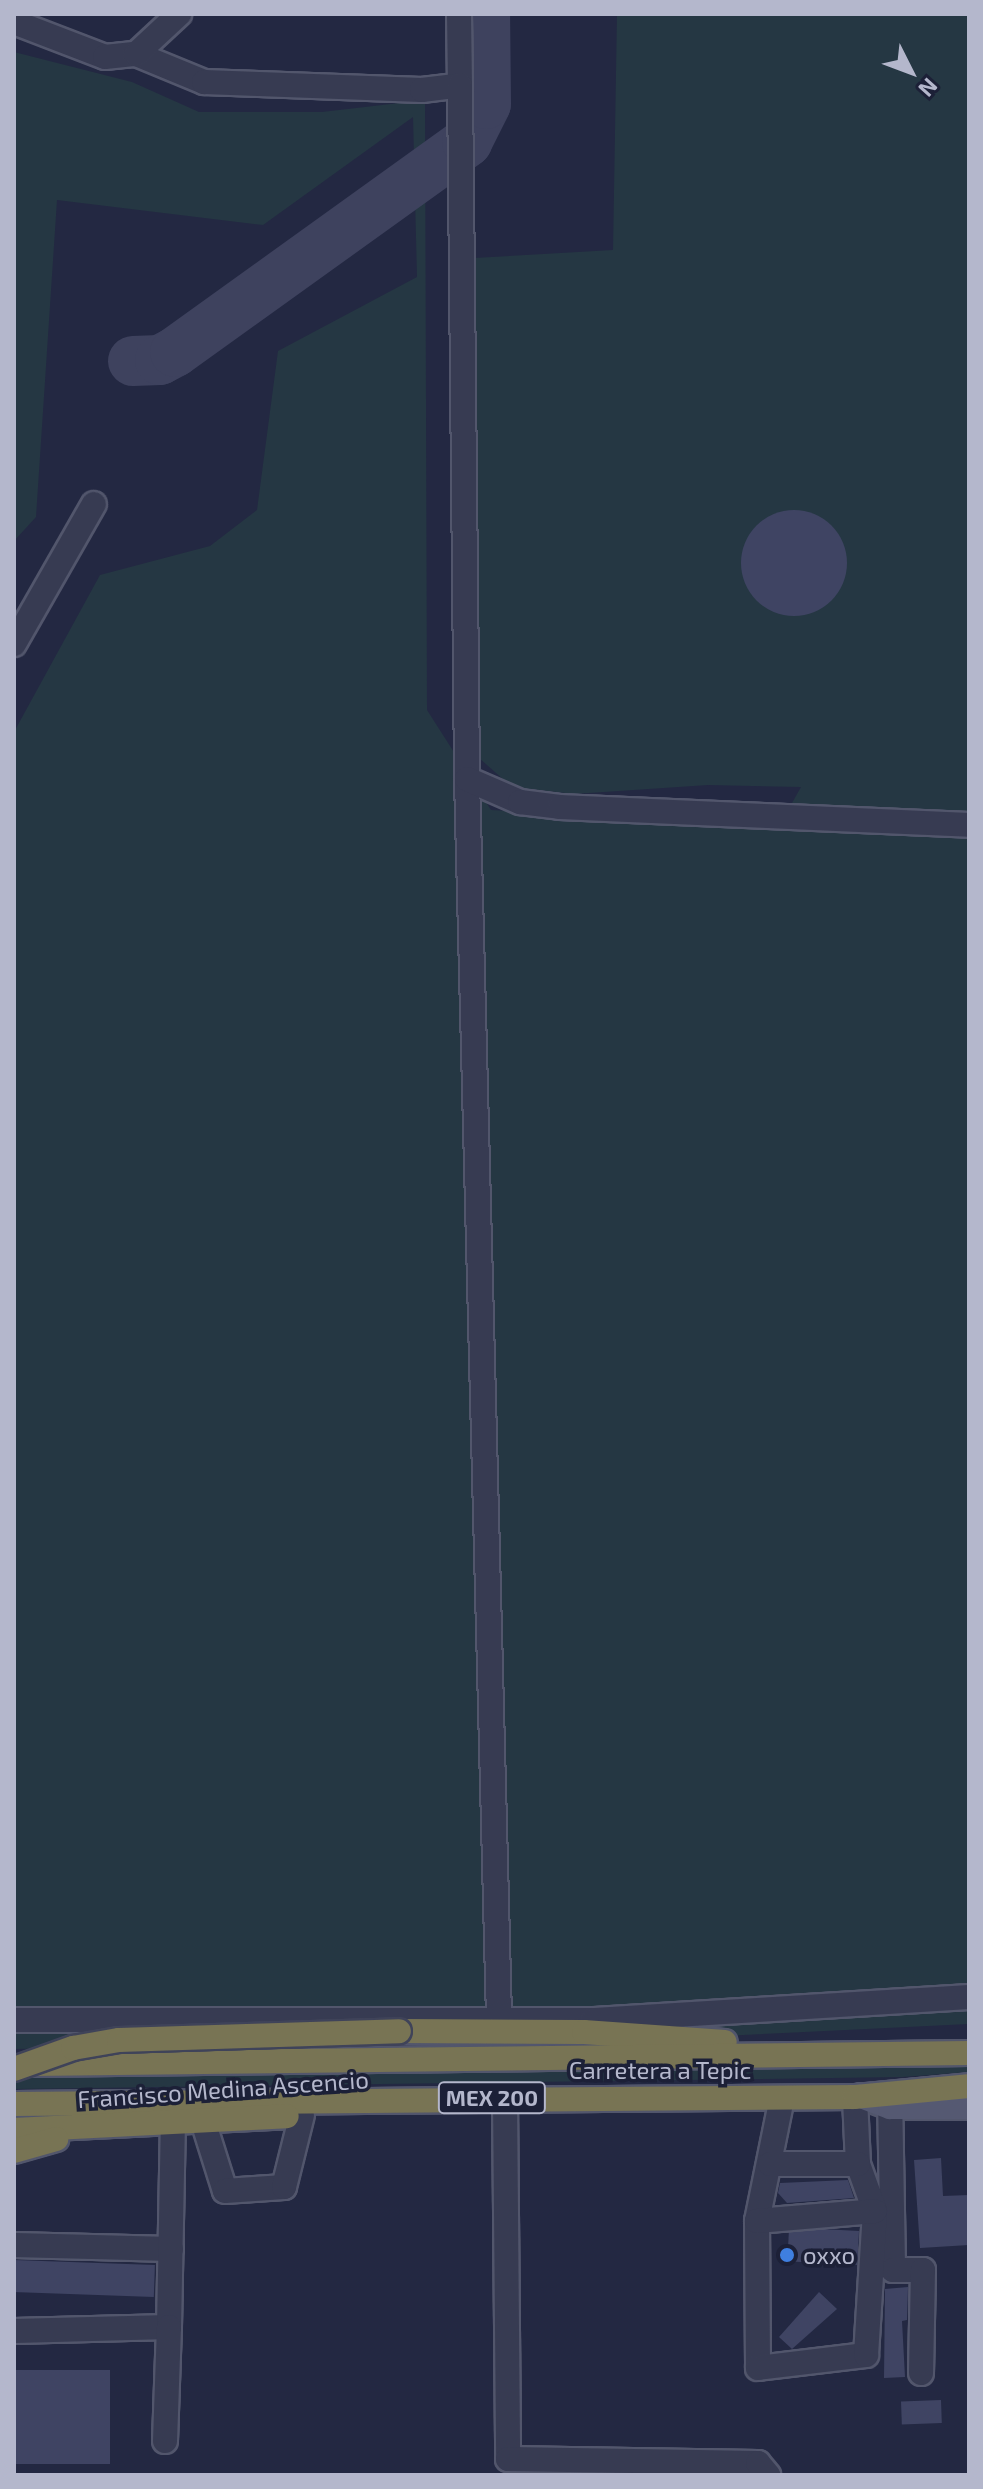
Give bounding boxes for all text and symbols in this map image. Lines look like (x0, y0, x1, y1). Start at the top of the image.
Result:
north arrow (871, 32, 951, 112)
text: N (914, 73, 944, 103)
street label: Carretera a Tepic (568, 2056, 752, 2084)
street label: Francisco Medina Ascencio (76, 2064, 370, 2114)
road number: MEX 200 (436, 2080, 548, 2116)
place label: oxxo (803, 2241, 855, 2269)
marker: oxxo (778, 2246, 796, 2264)

